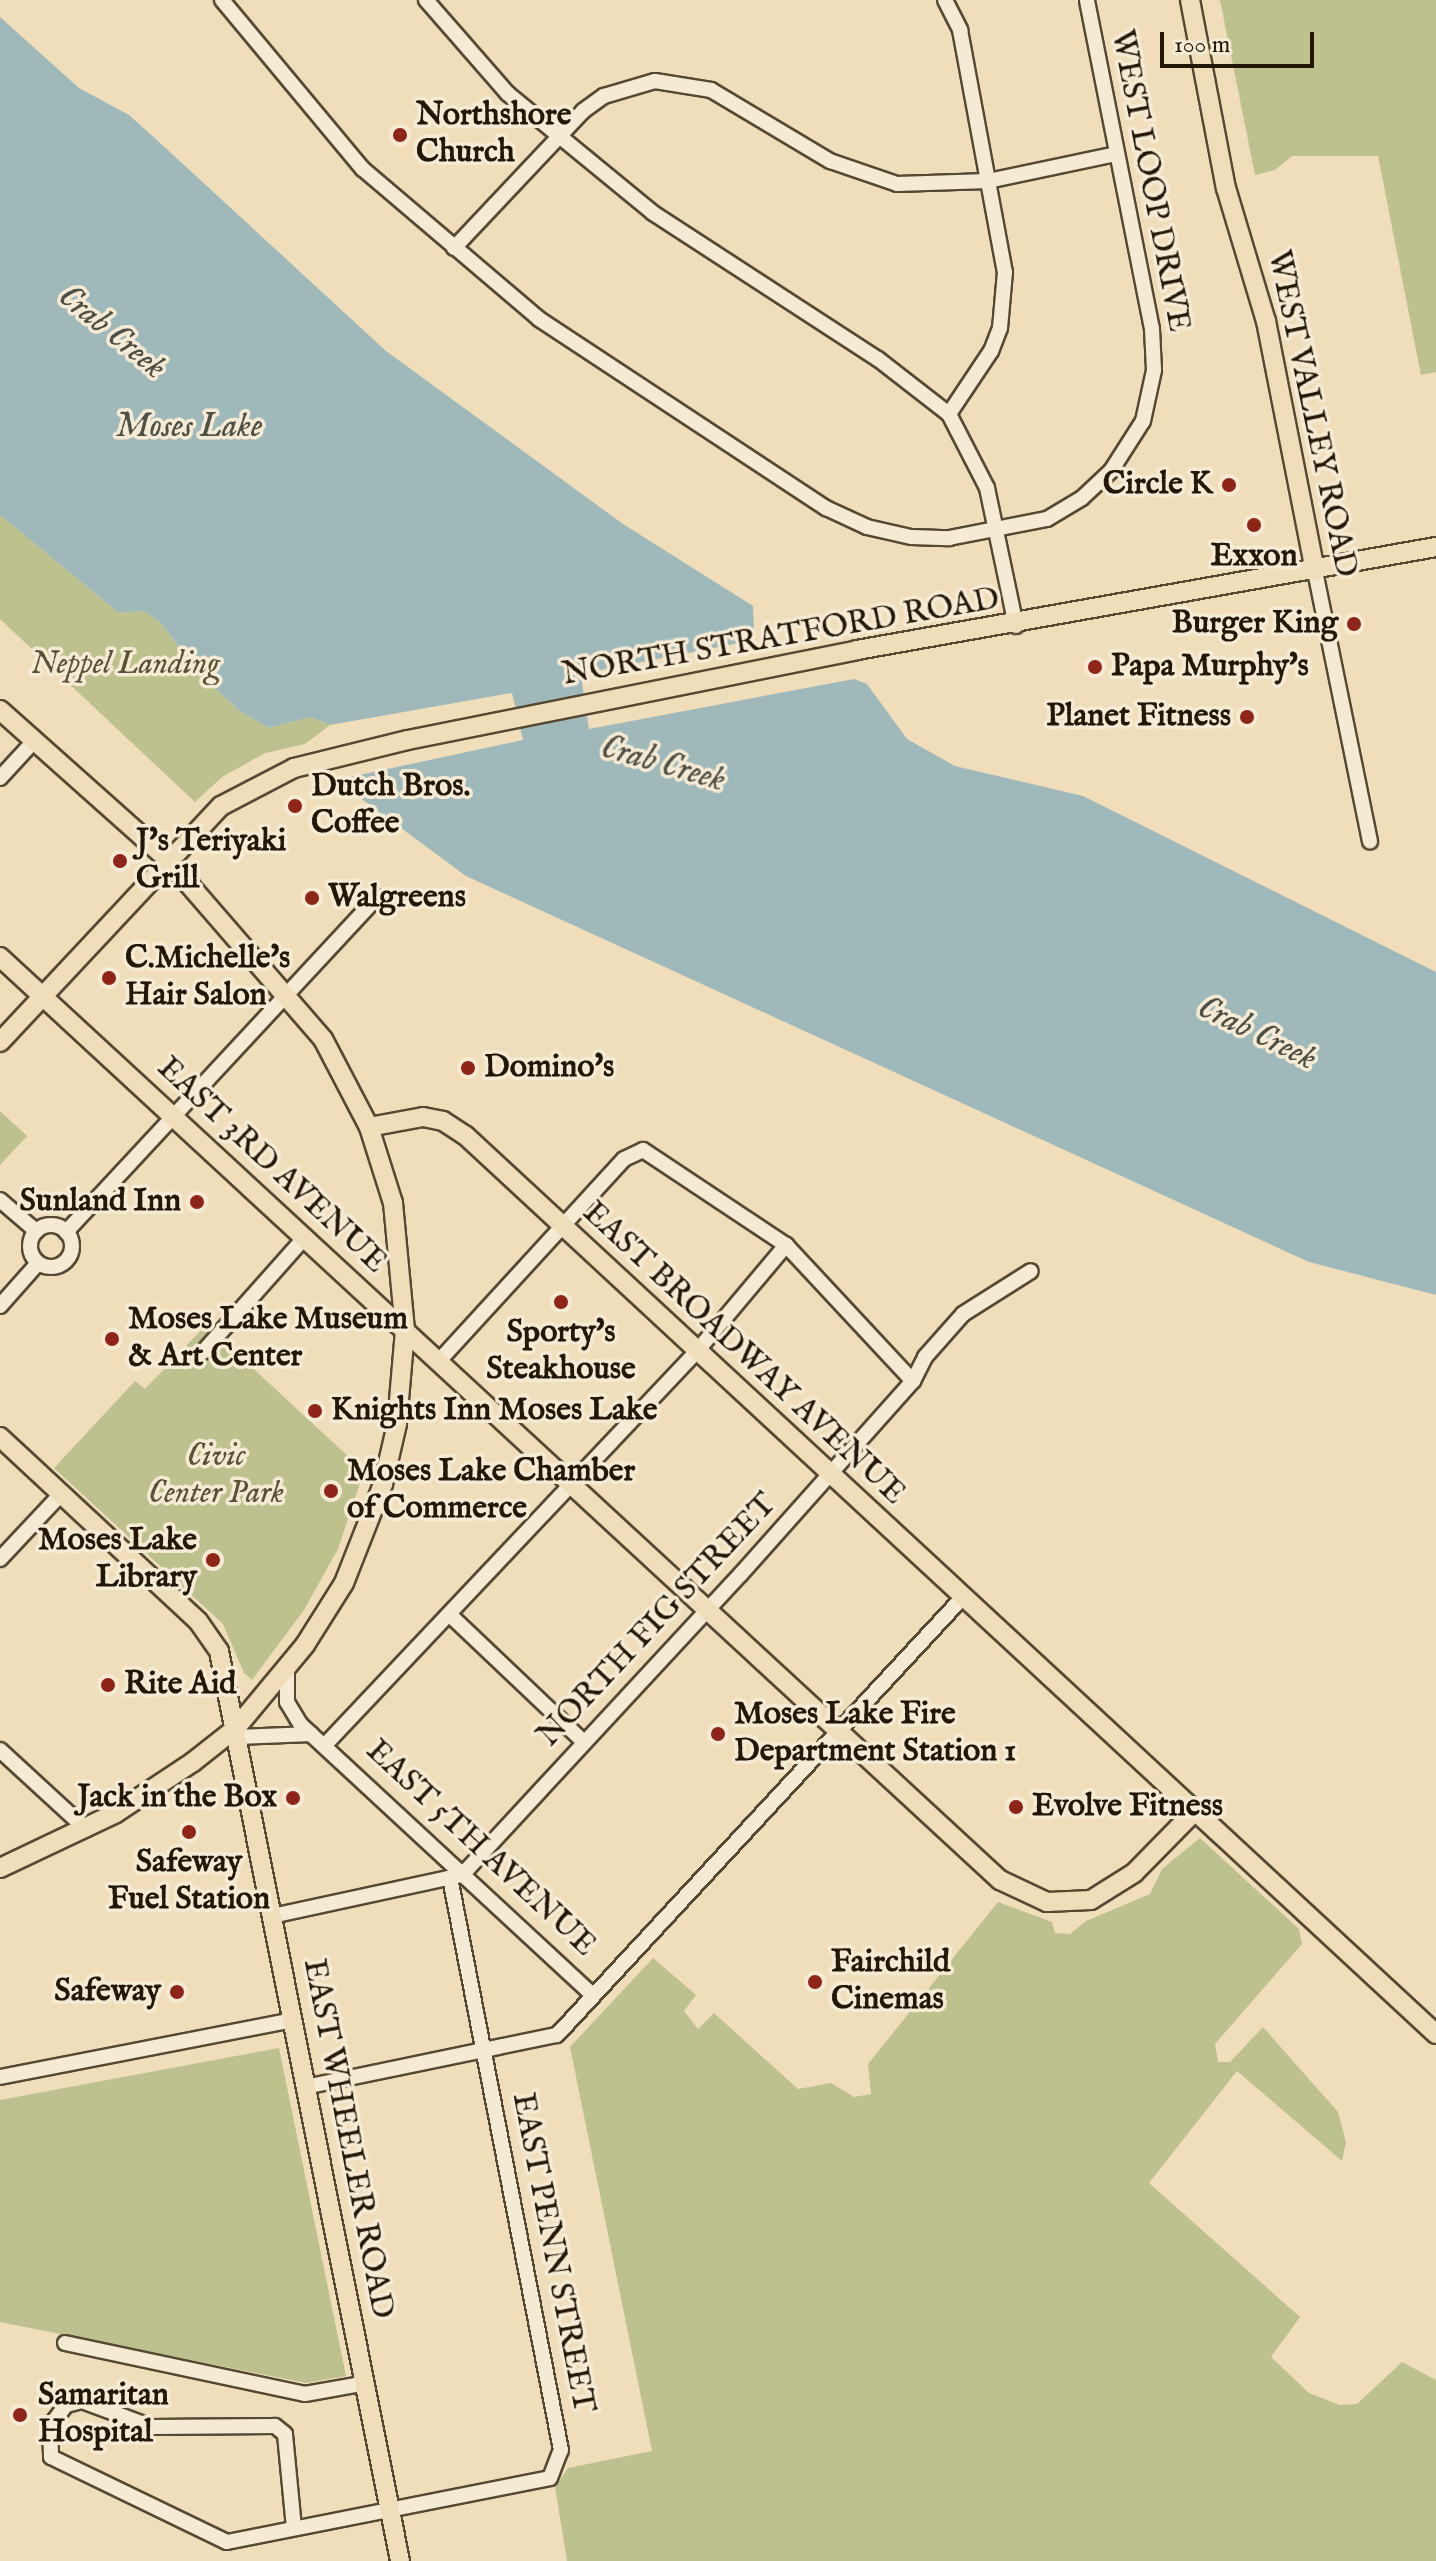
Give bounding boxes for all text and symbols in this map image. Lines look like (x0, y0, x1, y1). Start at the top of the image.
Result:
scale bar (1164, 16, 1318, 66)
street label: WEST LOOP DRIVE (1101, 27, 1197, 335)
text: 100 m (1174, 30, 1230, 61)
place label: Northshore Church (416, 98, 571, 173)
marker: Northshore Church (391, 126, 409, 144)
street label: WEST VALLEY ROAD (1258, 247, 1364, 581)
water label: Crab Creek (50, 276, 174, 388)
water label: Moses Lake (116, 407, 262, 447)
place label: Circle K (1103, 466, 1213, 504)
marker: Circle K (1220, 476, 1238, 494)
marker: Exxon (1245, 516, 1263, 534)
place label: Exxon (1210, 538, 1298, 576)
street label: NORTH STRATFORD ROAD (560, 581, 1002, 695)
place label: Burger King (1172, 605, 1338, 643)
marker: Burger King (1345, 615, 1363, 633)
park label: Neppel Landing (31, 646, 219, 684)
place label: Papa Murphy's (1111, 648, 1309, 686)
marker: Papa Murphy's (1086, 658, 1104, 676)
place label: Planet Fitness (1046, 698, 1231, 736)
marker: Planet Fitness (1238, 708, 1256, 726)
water label: Crab Creek (596, 727, 730, 801)
place label: Dutch Bros. Coffee (311, 769, 470, 844)
marker: Dutch Bros. Coffee (286, 797, 304, 815)
place label: J's Teriyaki Grill (136, 824, 286, 899)
marker: J's Teriyaki Grill (111, 852, 129, 870)
place label: Walgreens (328, 879, 466, 917)
marker: Walgreens (303, 889, 321, 907)
place label: C.Michelle's Hair Salon (125, 941, 290, 1016)
marker: C.Michelle's Hair Salon (100, 969, 118, 987)
water label: Crab Creek (1191, 987, 1323, 1079)
place label: Domino's (484, 1049, 614, 1087)
street label: EAST 3RD AVENUE (148, 1050, 394, 1282)
marker: Domino's (459, 1059, 477, 1077)
place label: Sunland Inn (19, 1183, 181, 1221)
marker: Sunland Inn (188, 1193, 206, 1211)
street label: EAST BROADWAY AVENUE (574, 1194, 912, 1514)
marker: Sporty's Steakhouse (552, 1293, 570, 1311)
place label: Moses Lake Museum & Art Center (128, 1302, 408, 1377)
place label: Sporty's Steakhouse (486, 1315, 636, 1390)
marker: Moses Lake Museum & Art Center (103, 1330, 121, 1348)
place label: Knights Inn Moses Lake (331, 1392, 657, 1430)
marker: Knights Inn Moses Lake (306, 1402, 324, 1420)
park label: Civic Center Park (148, 1439, 284, 1514)
place label: Moses Lake Chamber of Commerce (347, 1454, 635, 1529)
marker: Moses Lake Chamber of Commerce (322, 1482, 340, 1500)
street label: NORTH FIG STREET (531, 1486, 785, 1756)
place label: Moses Lake Library (38, 1523, 197, 1598)
marker: Moses Lake Library (204, 1551, 222, 1569)
place label: Rite Aid (124, 1666, 236, 1704)
marker: Rite Aid (99, 1676, 117, 1694)
place label: Moses Lake Fire Department Station 1 (734, 1697, 1016, 1772)
marker: Moses Lake Fire Department Station 1 (709, 1725, 727, 1743)
street label: EAST 5TH AVENUE (357, 1733, 603, 1965)
place label: Jack in the Box (77, 1779, 277, 1817)
place label: Evolve Fitness (1032, 1788, 1223, 1826)
marker: Jack in the Box (284, 1789, 302, 1807)
marker: Evolve Fitness (1007, 1798, 1025, 1816)
marker: Safeway Fuel Station (180, 1823, 198, 1841)
place label: Safeway Fuel Station (108, 1845, 270, 1920)
place label: Fairchild Cinemas (831, 1945, 950, 2020)
street label: EAST WHEELER ROAD (293, 1956, 401, 2322)
place label: Safeway (54, 1973, 161, 2011)
marker: Fairchild Cinemas (806, 1973, 824, 1991)
marker: Safeway (168, 1983, 186, 2001)
street label: EAST PENN STREET (502, 2090, 602, 2416)
place label: Samaritan Hospital (38, 2378, 169, 2453)
marker: Samaritan Hospital (9, 2404, 31, 2426)

